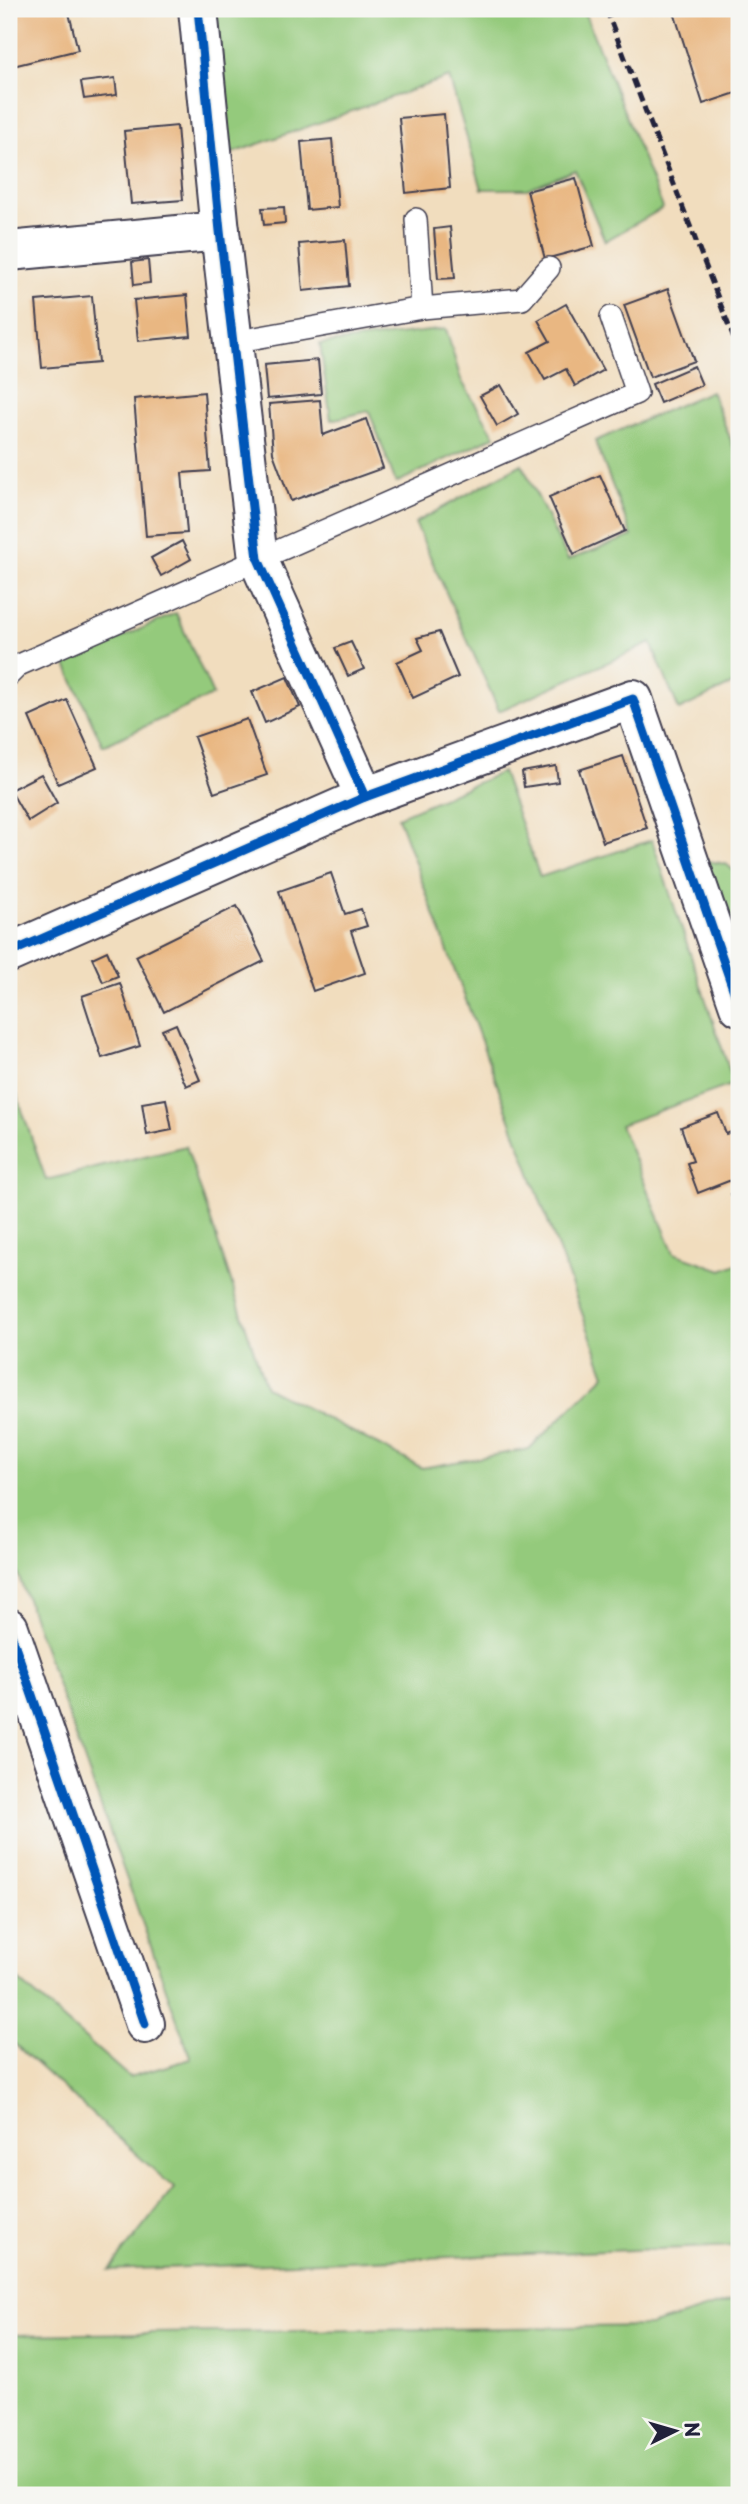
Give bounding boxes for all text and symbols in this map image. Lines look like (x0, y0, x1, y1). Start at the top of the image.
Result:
north arrow (640, 2396, 710, 2466)
text: N (678, 2421, 708, 2438)

